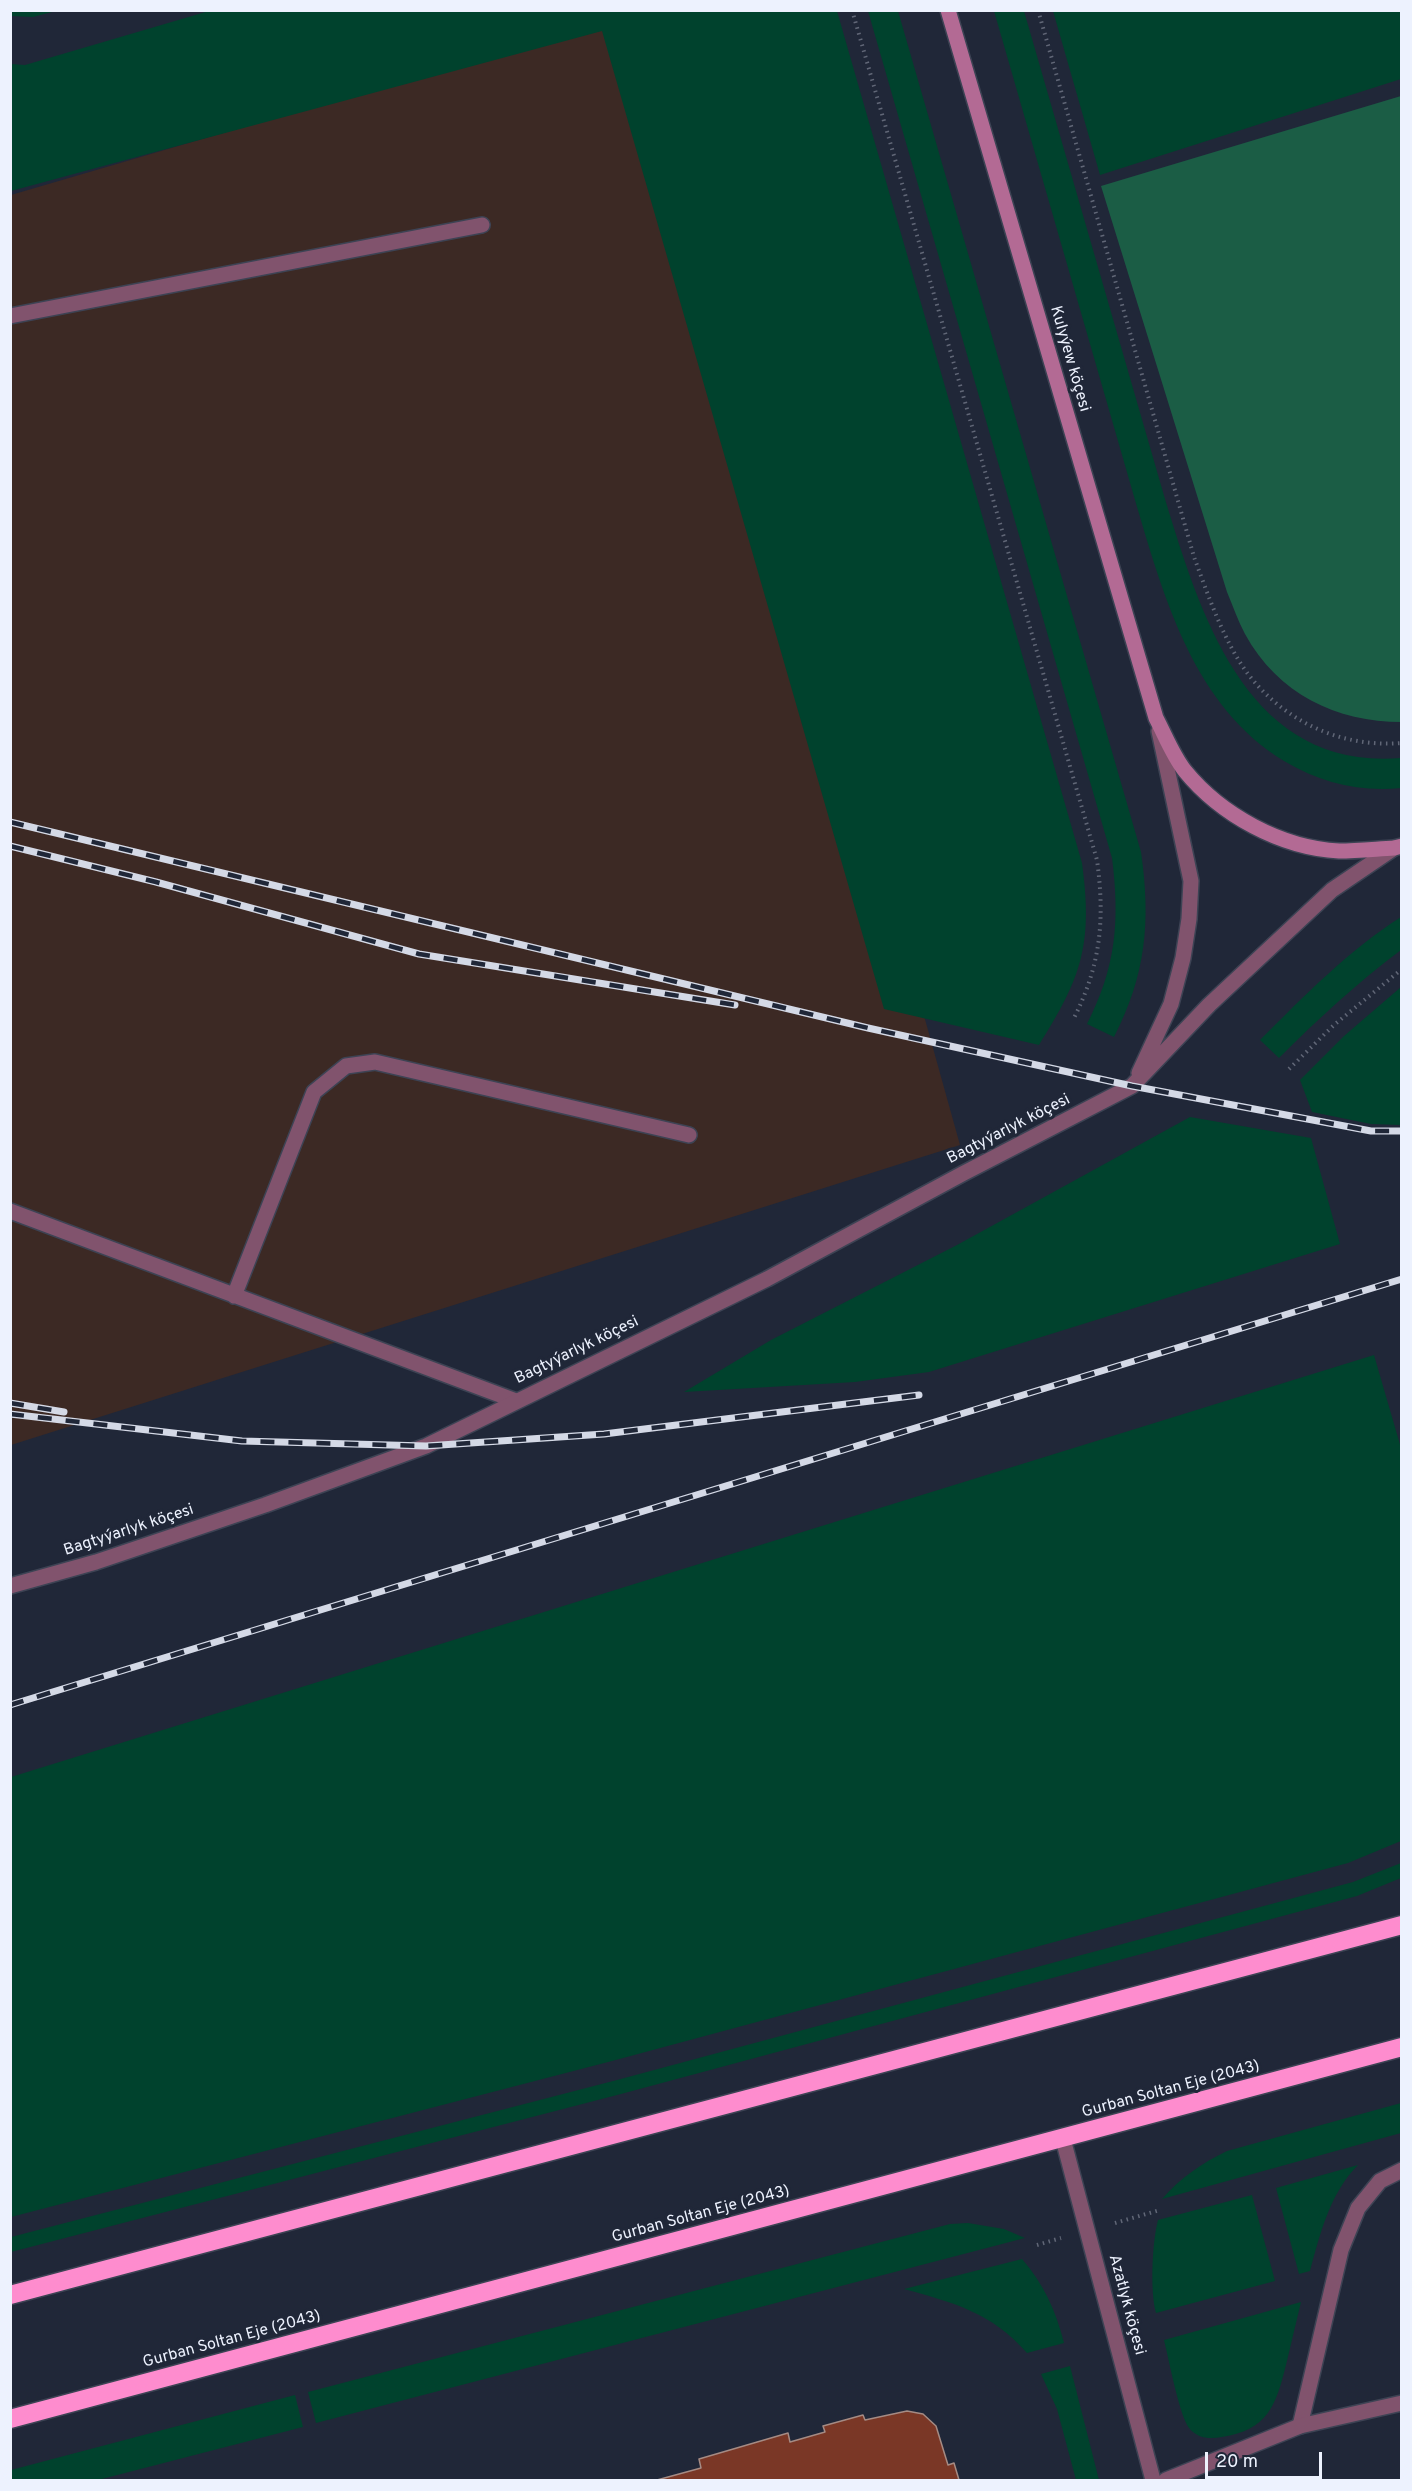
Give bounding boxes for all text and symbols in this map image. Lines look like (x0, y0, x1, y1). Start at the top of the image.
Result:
street label: Kulyýew köçesi (1045, 304, 1093, 414)
street label: Bagtyýarlyk köçesi (944, 1091, 1074, 1169)
street label: Bagtyýarlyk köçesi (512, 1313, 642, 1389)
street label: Bagtyýarlyk köçesi (62, 1501, 196, 1561)
street label: Gurban Soltan Eje (2043) (1080, 2057, 1262, 2123)
street label: Gurban Soltan Eje (2043) (610, 2182, 792, 2248)
street label: Azatlyk köçesi (1103, 2253, 1149, 2357)
street label: Gurban Soltan Eje (2043) (141, 2307, 323, 2373)
scale bar (1208, 2440, 1325, 2478)
text: 20 m (1216, 2451, 1258, 2474)

